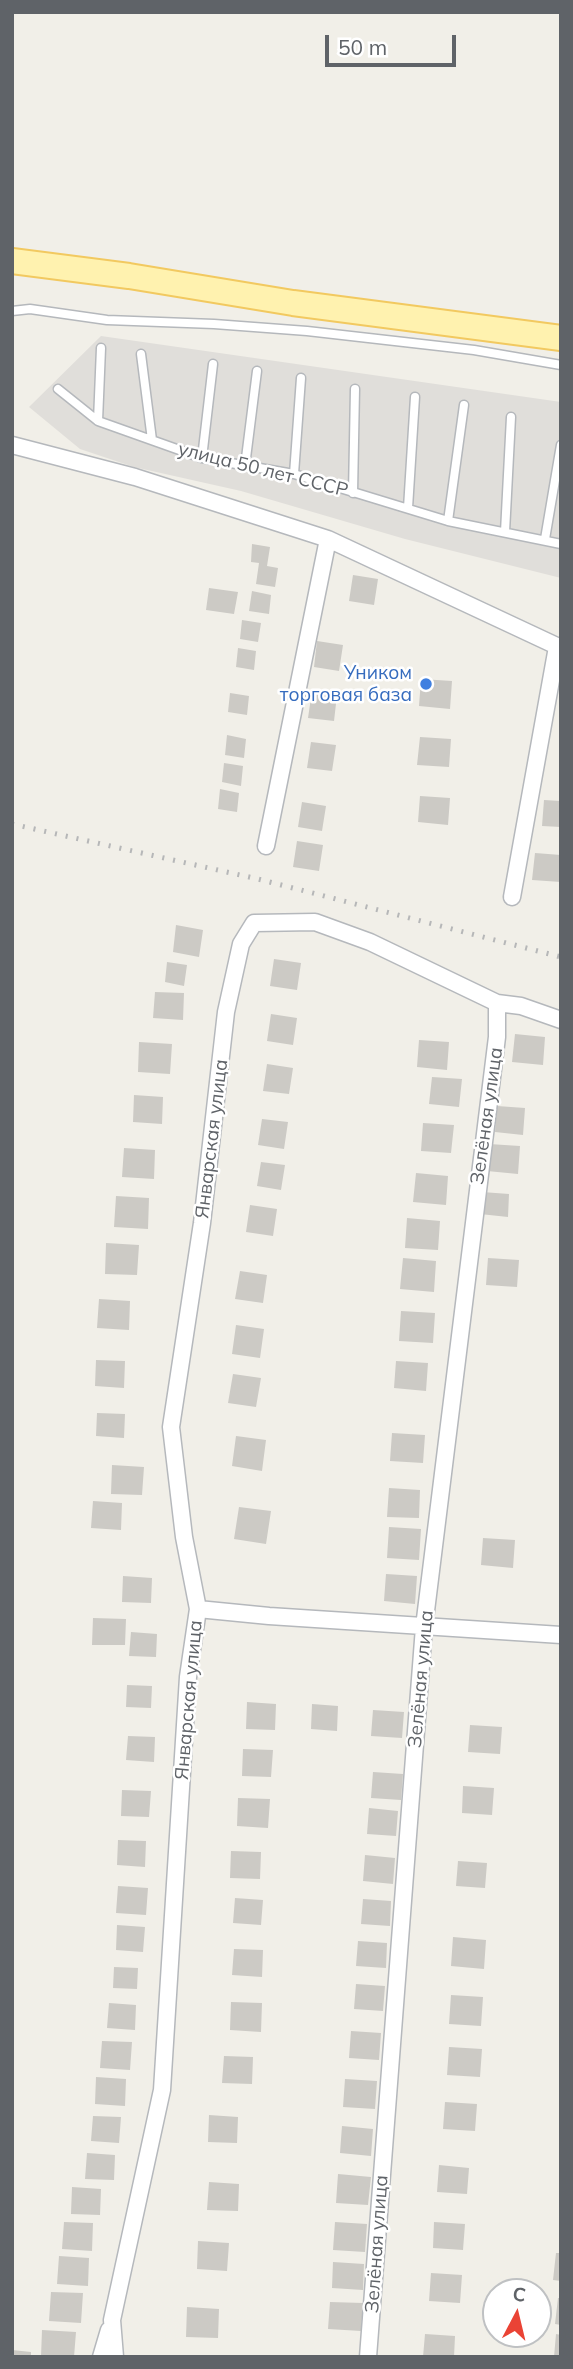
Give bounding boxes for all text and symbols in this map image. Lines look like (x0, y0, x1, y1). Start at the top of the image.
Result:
scale bar (328, 21, 459, 65)
text: 50 m (338, 34, 387, 60)
street label: улица 50 лет СССР (176, 438, 350, 502)
place label: Уником торговая база (280, 662, 412, 706)
marker: Уником торговая база (418, 676, 434, 692)
street label: Зелёная улица (466, 1046, 508, 1186)
street label: Январская улица (191, 1058, 233, 1220)
street label: Зелёная улица (404, 1609, 438, 1749)
street label: Январская улица (171, 1619, 207, 1781)
street label: Зелёная улица (361, 2174, 393, 2314)
north arrow (482, 2278, 552, 2348)
text: С (511, 2281, 527, 2307)

